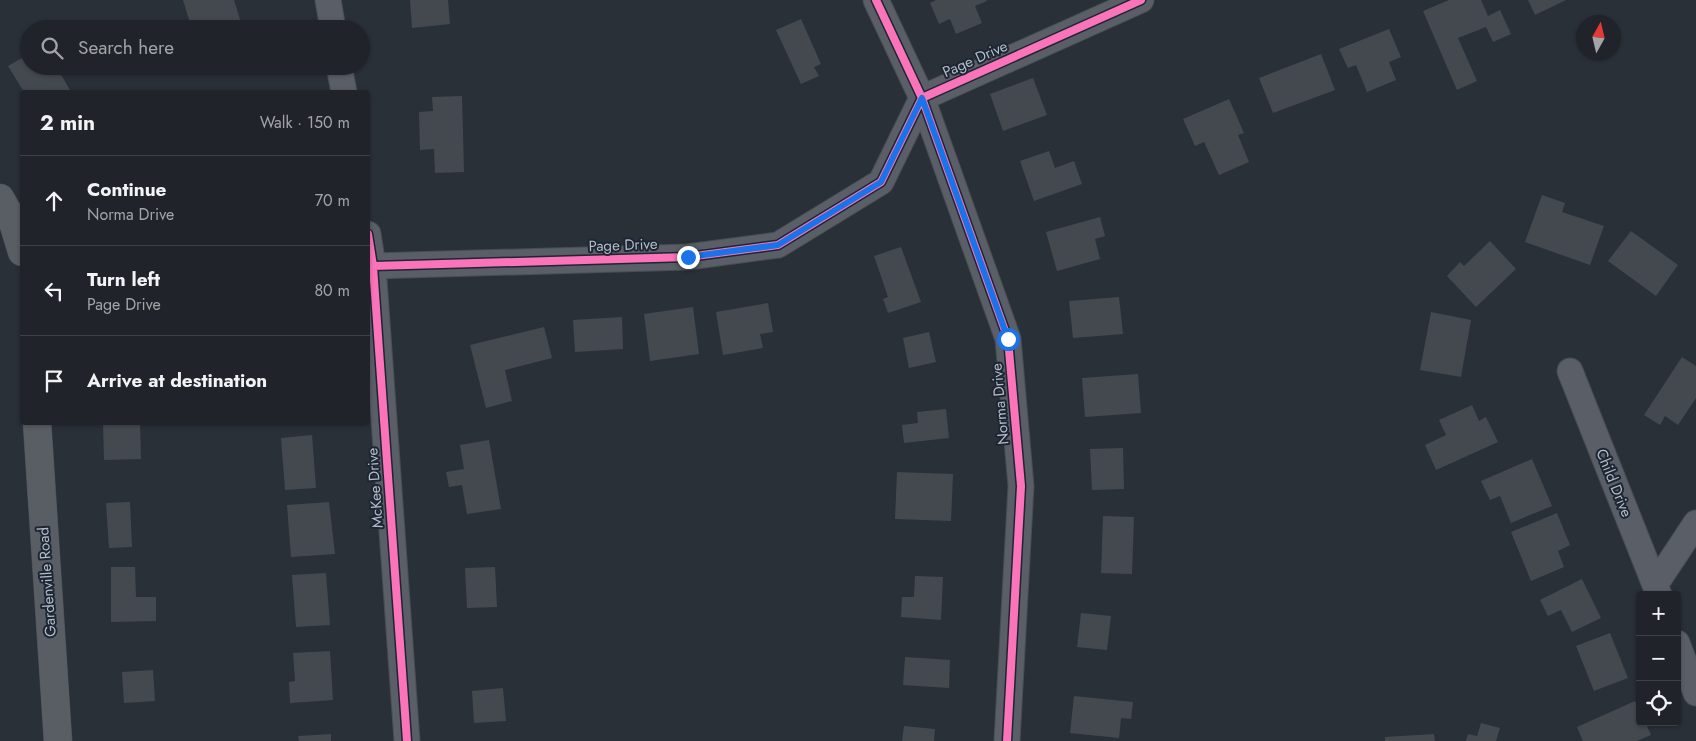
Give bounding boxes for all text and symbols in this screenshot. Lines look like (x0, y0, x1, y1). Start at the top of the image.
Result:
north arrow (1576, 15, 1621, 60)
search box (20, 20, 370, 75)
icon: search (38, 34, 66, 62)
text: Search here (78, 34, 174, 61)
street label: Page Drive (939, 35, 1011, 83)
text: 2 min (40, 108, 95, 138)
text: Walk · 150 m (260, 111, 350, 134)
text: Continue (87, 176, 166, 203)
icon: ahead (40, 187, 68, 215)
text: 70 m (315, 189, 350, 212)
text: Norma Drive (87, 203, 174, 226)
street label: Page Drive (588, 233, 658, 257)
route end (677, 246, 700, 269)
text: Turn left (87, 266, 160, 293)
icon: left (40, 277, 68, 305)
text: 80 m (314, 279, 350, 302)
text: Page Drive (87, 293, 161, 316)
route start (997, 328, 1020, 351)
street label: Norma Drive (985, 362, 1015, 446)
icon: arrive (40, 367, 68, 395)
text: Arrive at destination (87, 367, 267, 394)
street label: Child Drive (1590, 446, 1638, 521)
street label: McKee Drive (361, 447, 389, 529)
street label: Gardenville Road (32, 526, 62, 638)
map controls (1636, 591, 1681, 726)
button: + (1636, 591, 1681, 636)
button: − (1636, 636, 1681, 681)
button: locate (1636, 681, 1681, 726)

